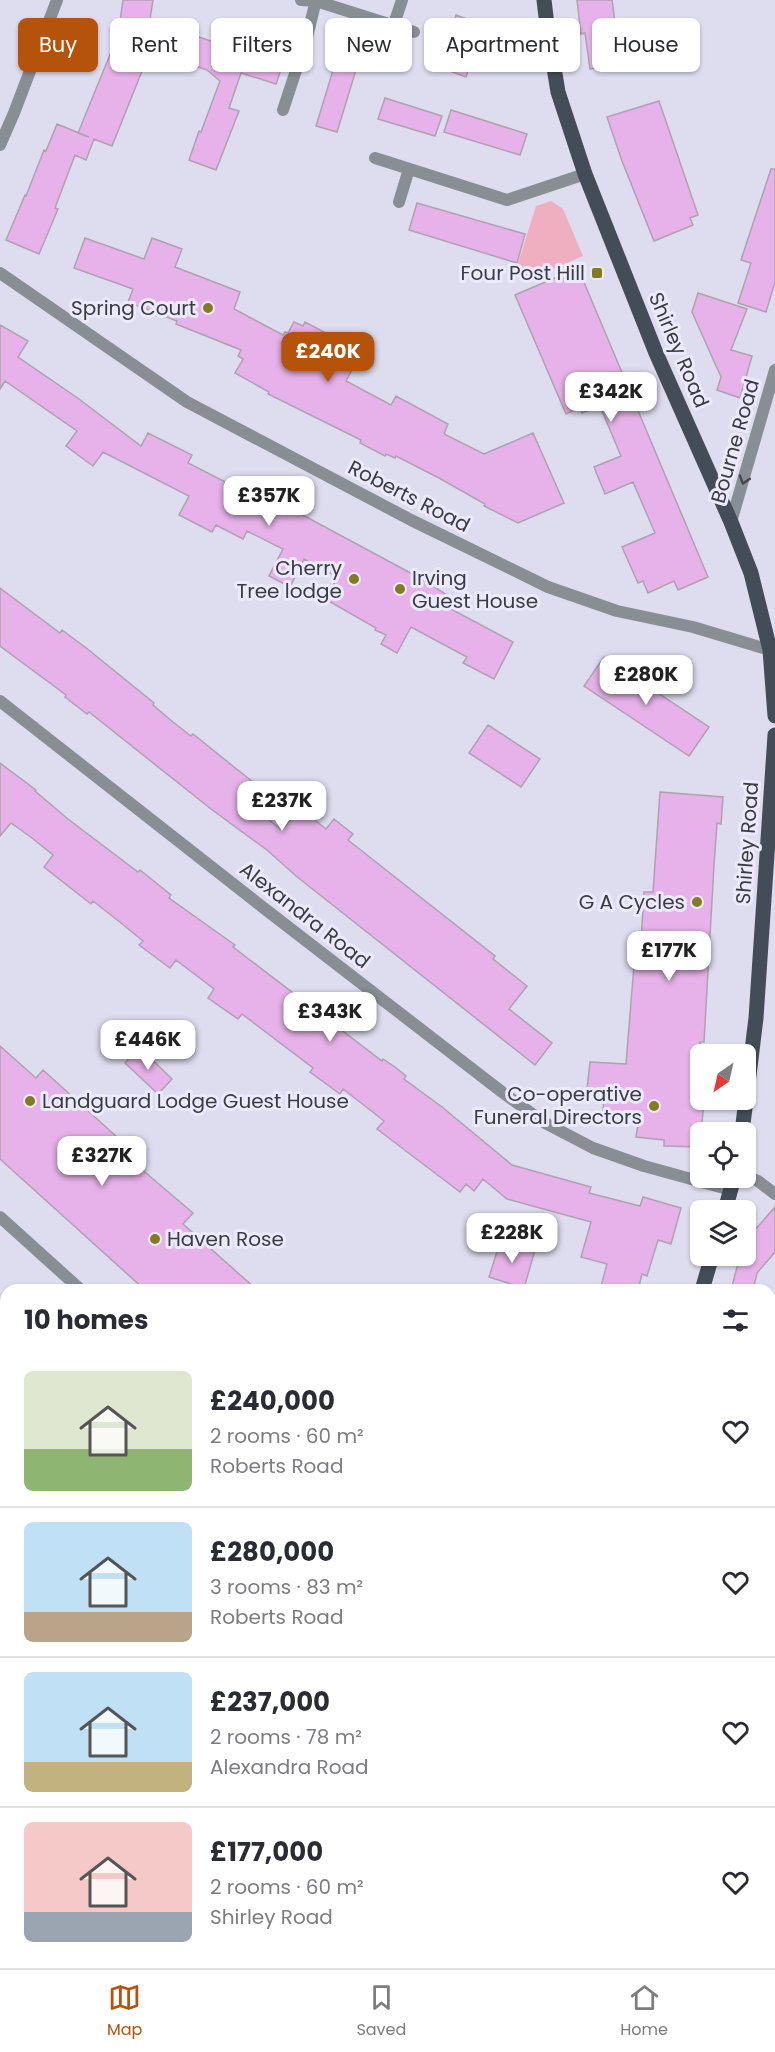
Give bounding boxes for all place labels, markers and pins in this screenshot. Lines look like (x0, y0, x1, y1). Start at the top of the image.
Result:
place label: Four Post Hill (460, 259, 585, 287)
marker: Four Post Hill (590, 266, 604, 280)
place label: Spring Court (71, 294, 196, 322)
marker: Spring Court (201, 301, 215, 315)
pin: £240K (286, 332, 370, 383)
pin: £342K (569, 372, 653, 423)
pin: £357K (227, 476, 311, 527)
place label: Cherry Tree lodge (236, 554, 342, 605)
place label: Irving Guest House (412, 564, 538, 615)
marker: Cherry Tree lodge (347, 572, 361, 586)
marker: Irving Guest House (393, 582, 407, 596)
pin: £280K (604, 655, 688, 706)
pin: £237K (240, 781, 324, 832)
place label: G A Cycles (579, 888, 685, 916)
marker: G A Cycles (690, 895, 704, 909)
pin: £177K (627, 931, 711, 982)
pin: £343K (288, 992, 372, 1043)
pin: £446K (106, 1020, 190, 1071)
place label: Co-operative Funeral Directors (474, 1080, 642, 1131)
place label: Landguard Lodge Guest House (42, 1087, 349, 1115)
marker: Landguard Lodge Guest House (23, 1094, 37, 1108)
marker: Co-operative Funeral Directors (647, 1099, 661, 1113)
pin: £327K (60, 1136, 144, 1187)
pin: £228K (470, 1213, 554, 1264)
place label: Haven Rose (167, 1225, 284, 1253)
marker: Haven Rose (148, 1232, 162, 1246)

